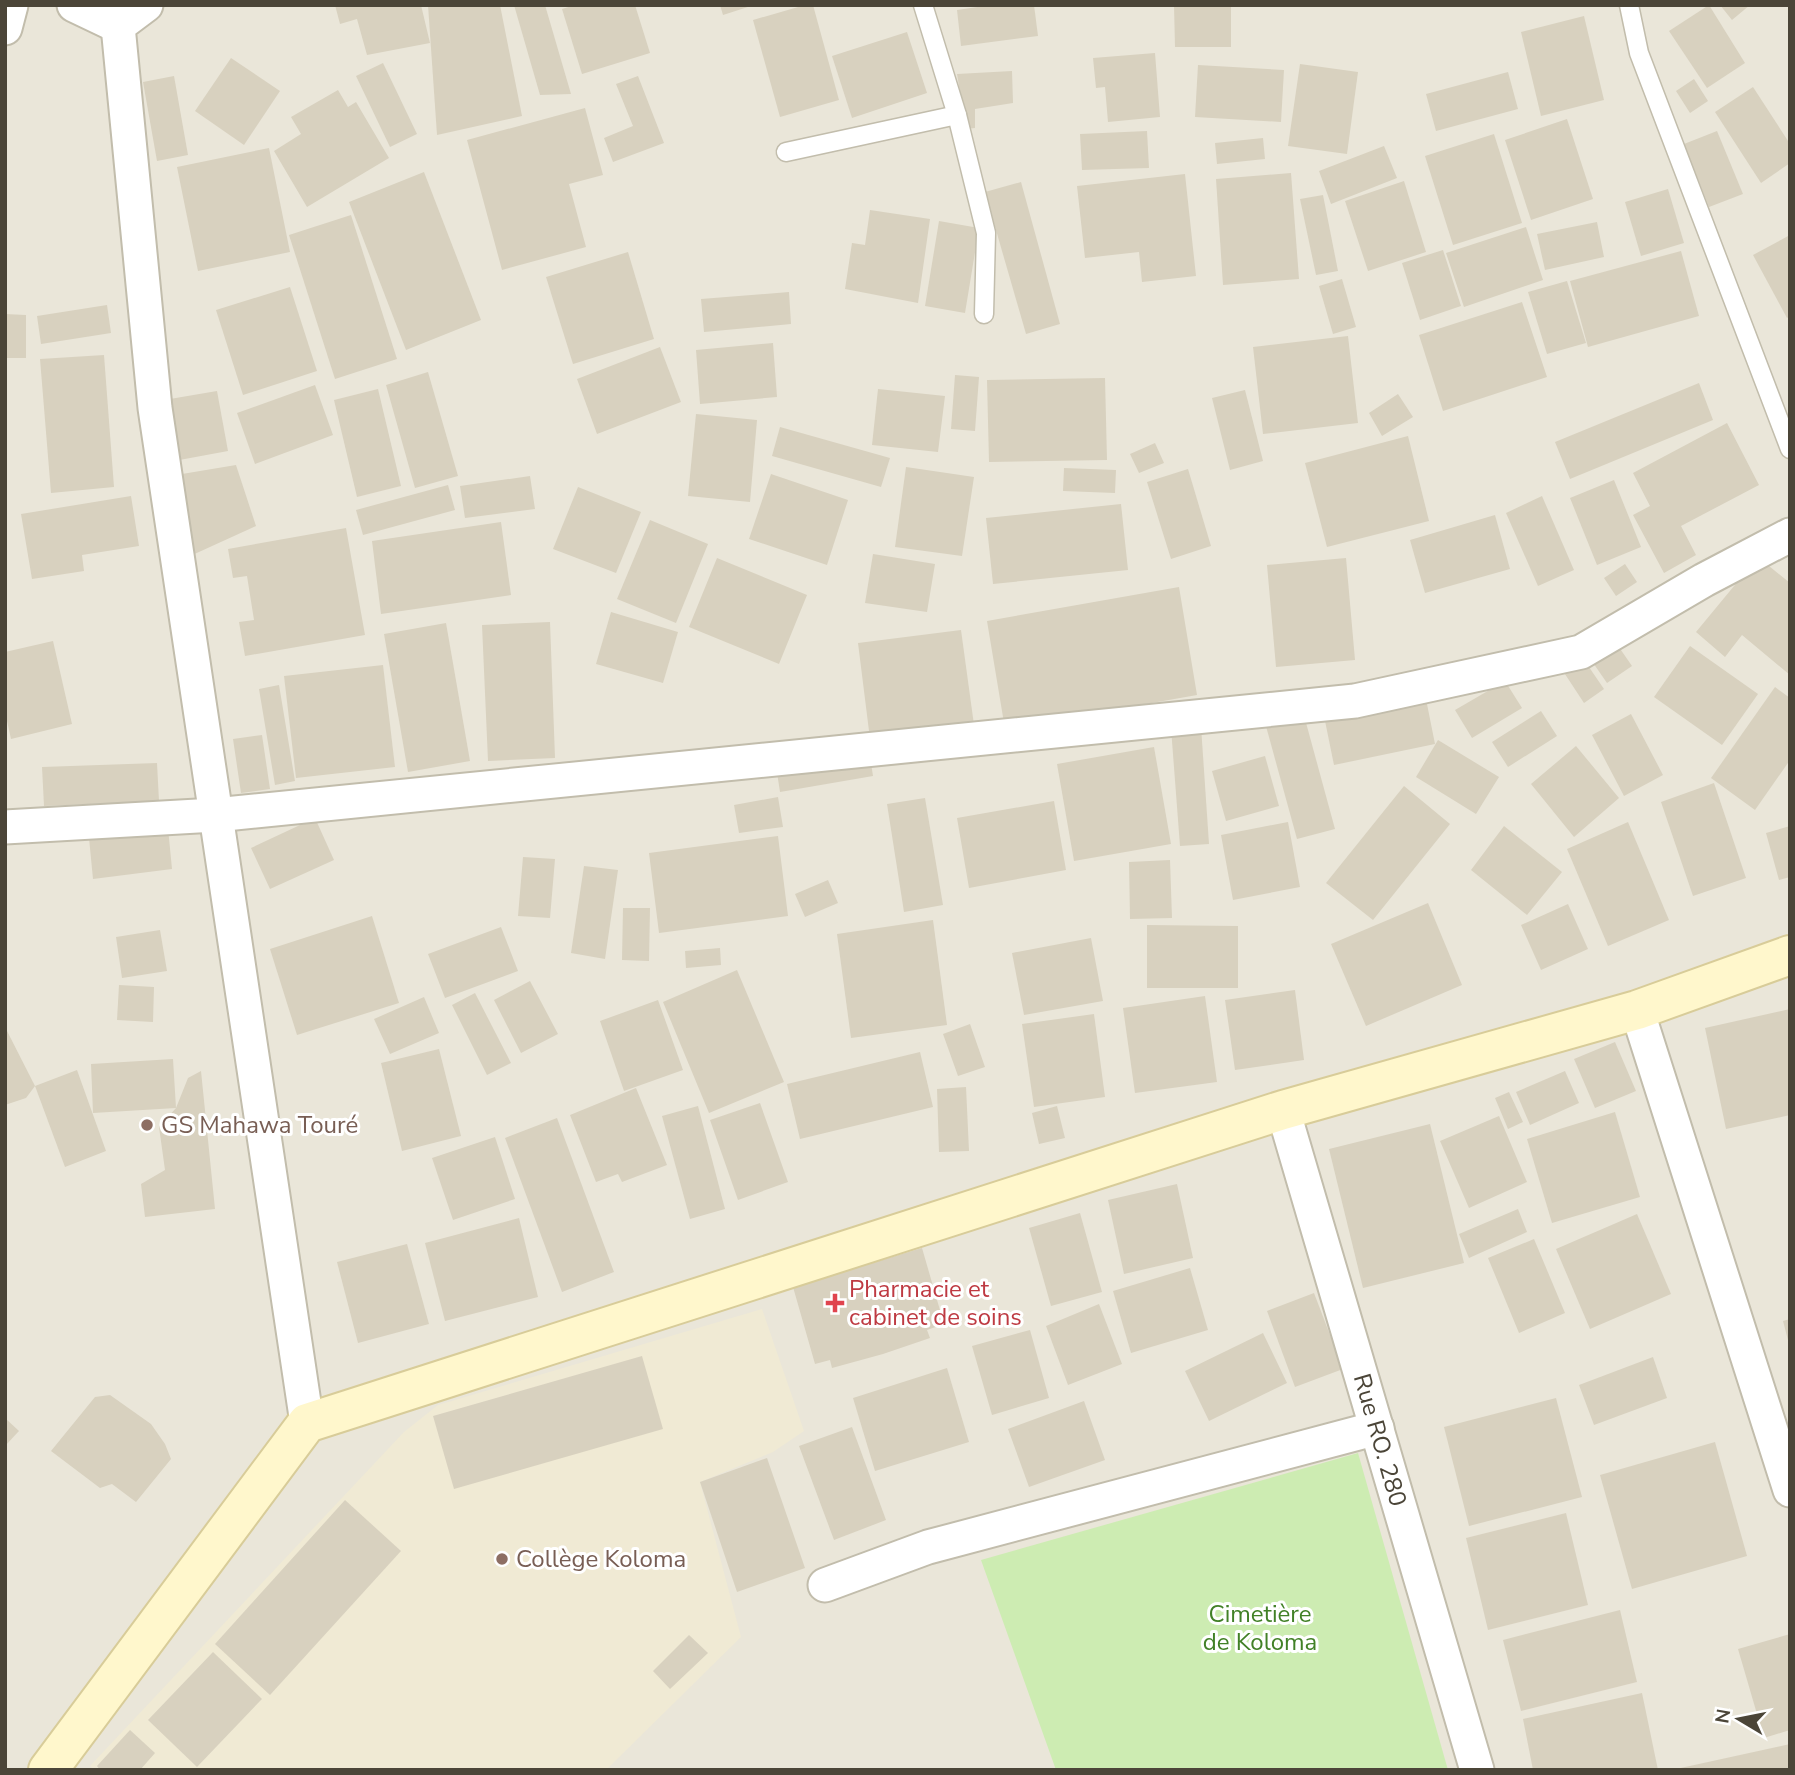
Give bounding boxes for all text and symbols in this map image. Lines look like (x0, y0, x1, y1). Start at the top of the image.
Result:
place label: GS Mahawa Touré (161, 1109, 358, 1141)
marker: GS Mahawa Touré (139, 1117, 155, 1133)
place label: Pharmacie et cabinet de soins (849, 1273, 1022, 1333)
marker: Pharmacie et cabinet de soins (827, 1295, 843, 1311)
street label: Rue RO. 280 (1346, 1370, 1414, 1510)
place label: Collège Koloma (516, 1543, 686, 1575)
marker: Collège Koloma (494, 1551, 510, 1567)
park label: Cimetière de Koloma (1203, 1598, 1317, 1658)
north arrow (1704, 1684, 1774, 1754)
text: N (1709, 1707, 1737, 1725)

